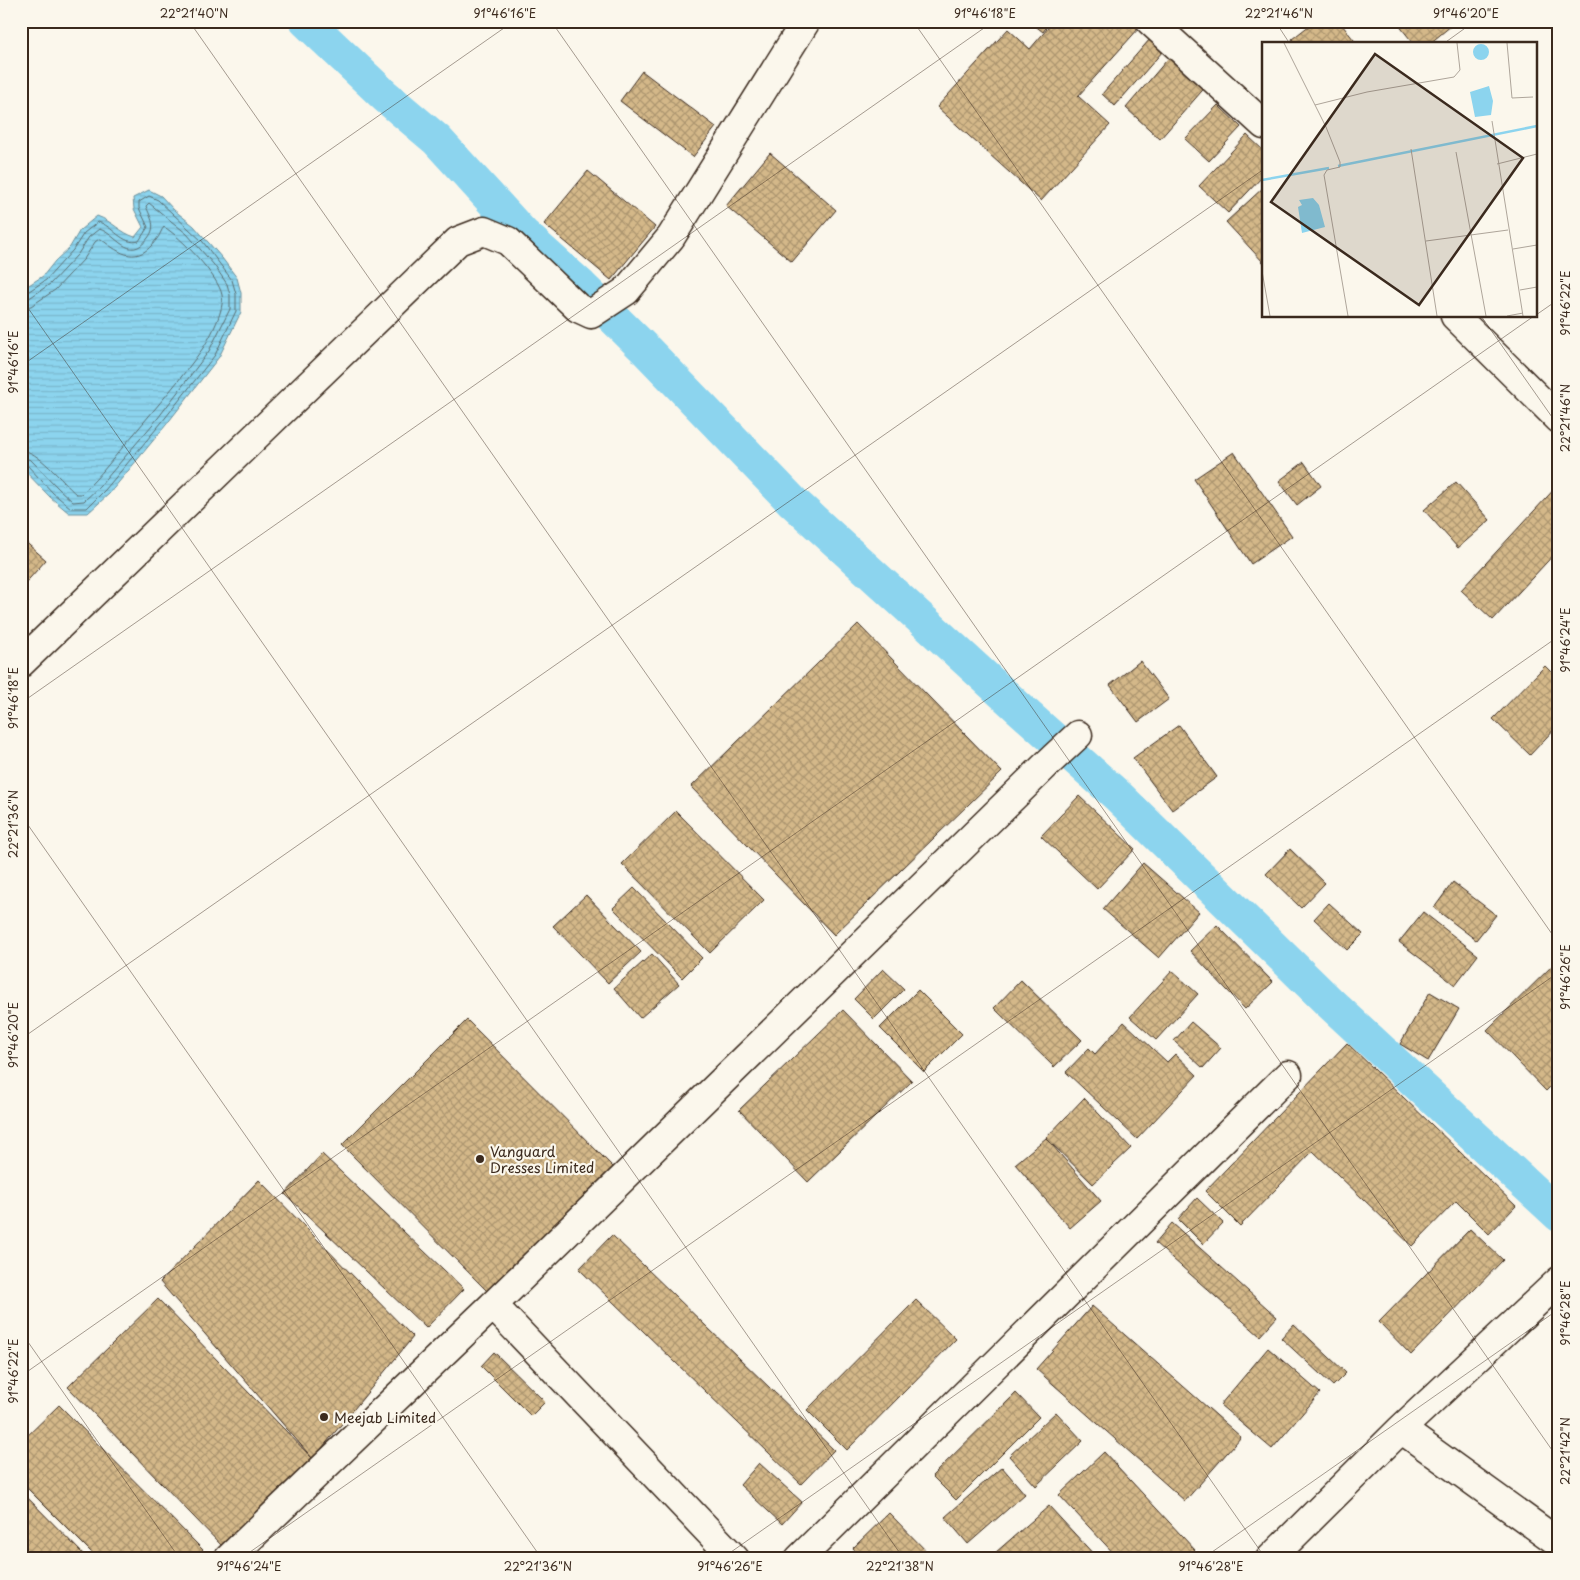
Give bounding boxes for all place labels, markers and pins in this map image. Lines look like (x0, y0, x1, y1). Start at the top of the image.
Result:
place label: Vanguard Dresses Limited (490, 1141, 594, 1178)
marker: Vanguard Dresses Limited (474, 1153, 486, 1165)
place label: Meejab Limited (334, 1407, 436, 1428)
marker: Meejab Limited (318, 1411, 330, 1423)

